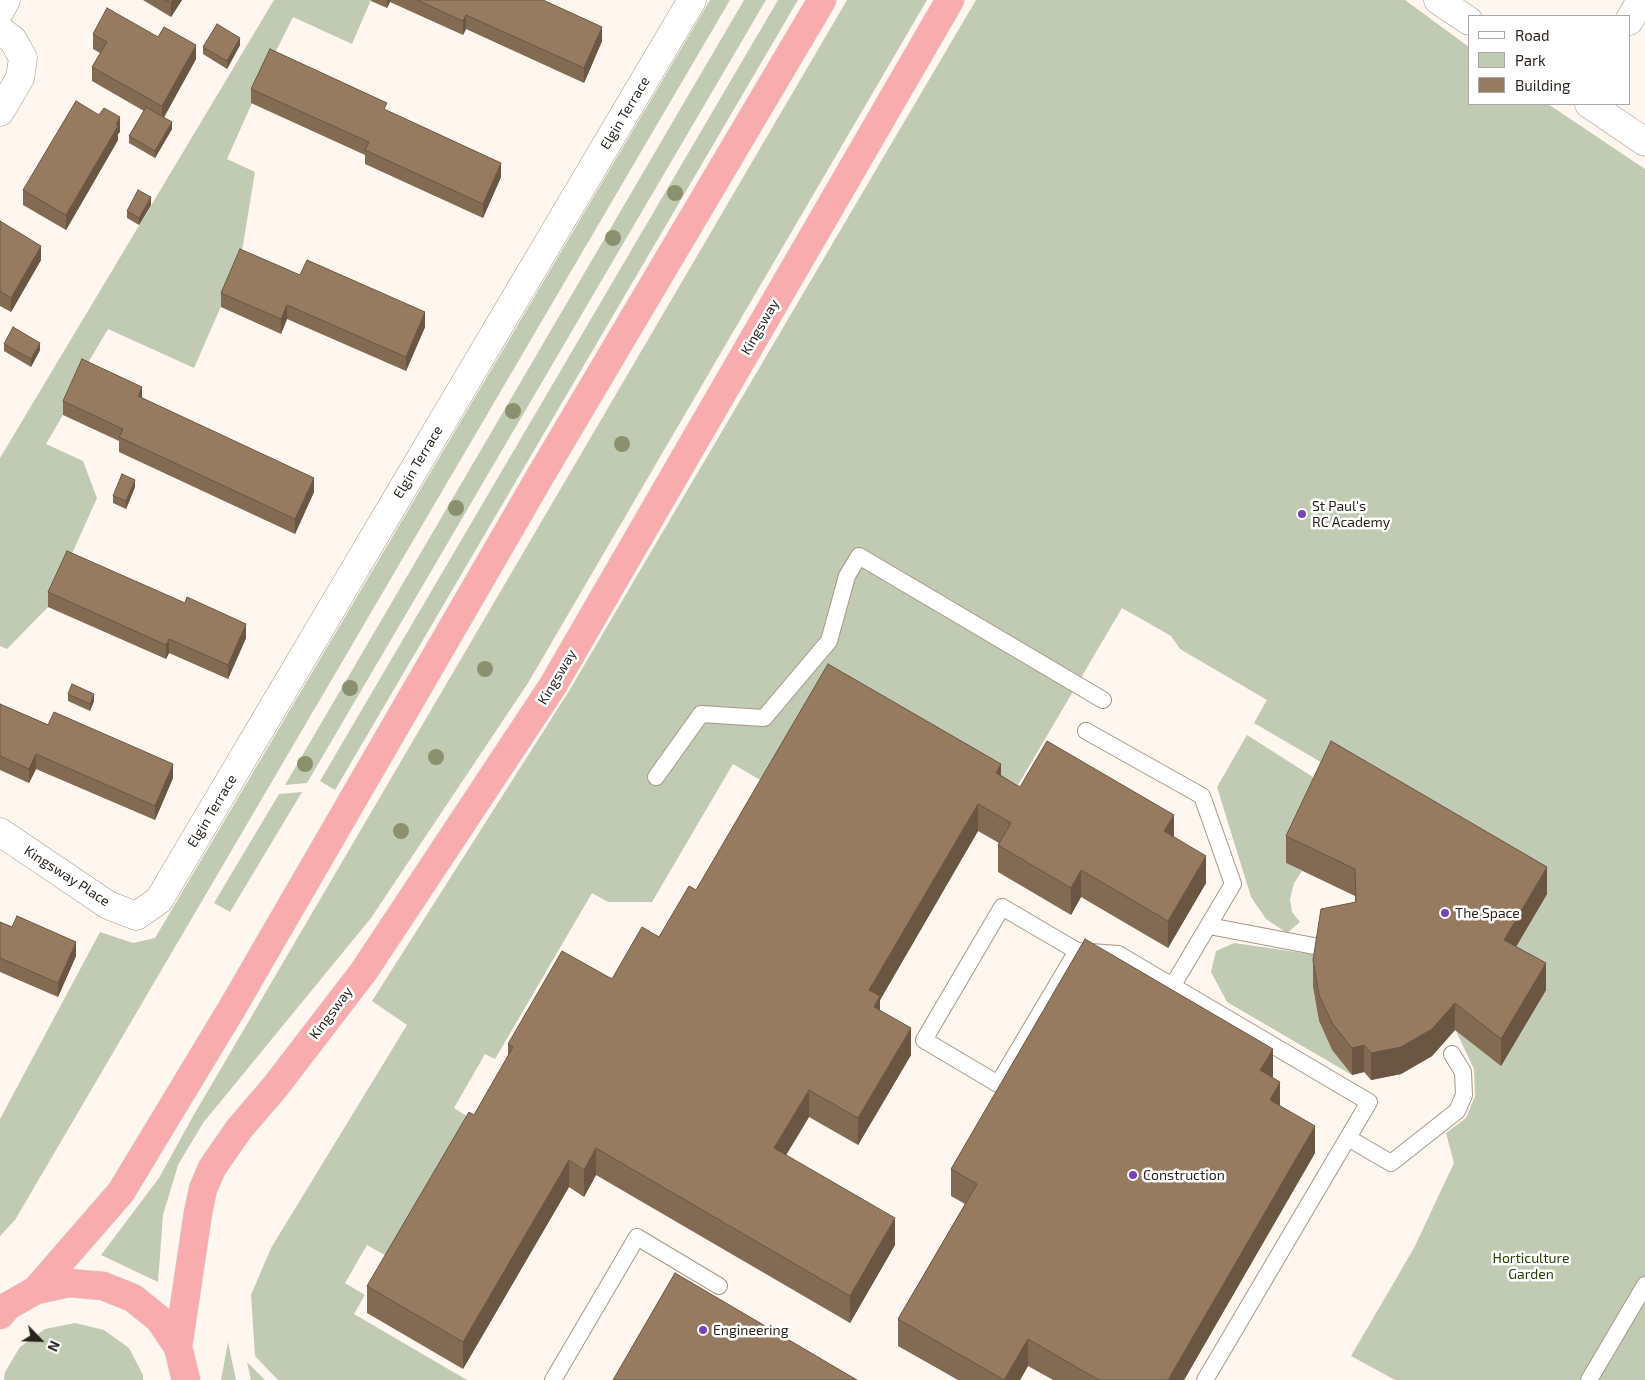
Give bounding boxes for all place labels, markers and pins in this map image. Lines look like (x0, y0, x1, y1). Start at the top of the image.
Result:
place label: St Paul's RC Academy (1312, 498, 1390, 530)
marker: St Paul's RC Academy (1296, 508, 1308, 520)
place label: The Space (1455, 905, 1520, 921)
marker: The Space (1439, 907, 1451, 919)
place label: Construction (1143, 1167, 1225, 1183)
marker: Construction (1127, 1169, 1139, 1181)
place label: Engineering (713, 1322, 788, 1338)
marker: Engineering (697, 1324, 709, 1336)

